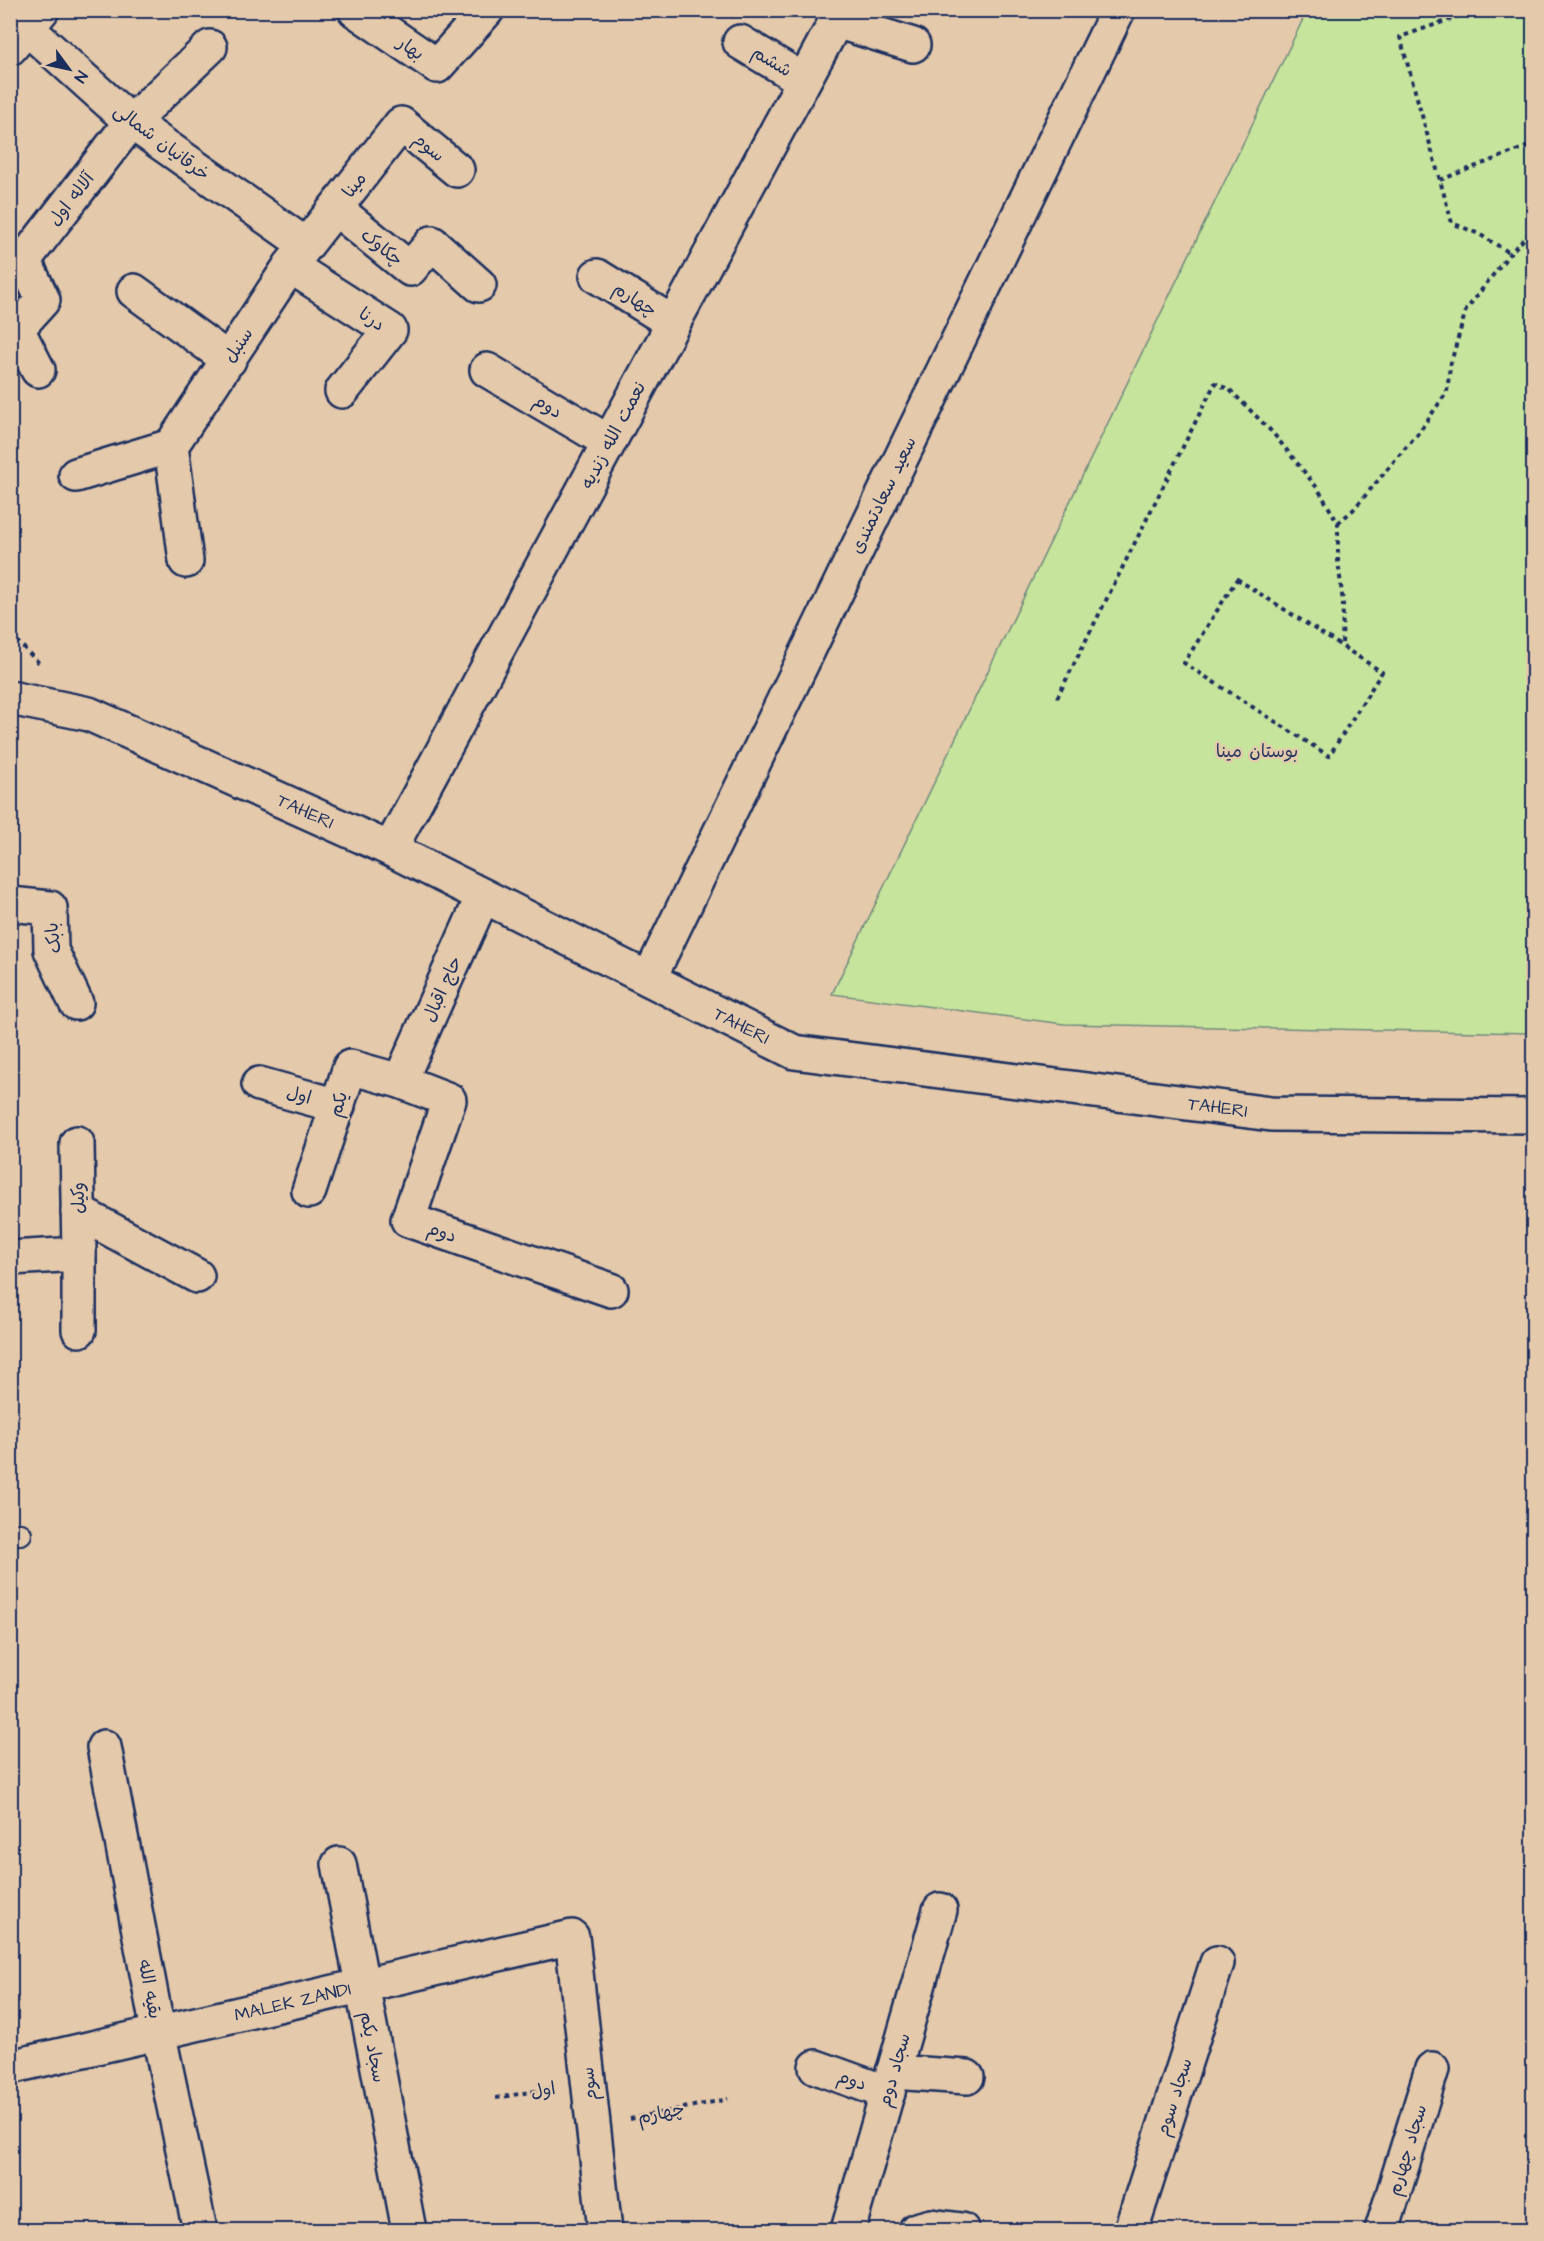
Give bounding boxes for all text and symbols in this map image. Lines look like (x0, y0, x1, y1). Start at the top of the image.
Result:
street label: بهار (391, 29, 429, 66)
north arrow (39, 39, 99, 99)
street label: ششم (747, 40, 796, 84)
text: N (69, 66, 93, 87)
street label: خرقانیان شمالی (109, 98, 215, 187)
street label: سوم (407, 127, 450, 169)
street label: آلاله اول (43, 166, 101, 231)
street label: مینا (336, 167, 372, 203)
street label: چکاوک (355, 223, 408, 272)
street label: چهارم (607, 276, 662, 323)
street label: درنا (354, 302, 390, 337)
street label: سنبل (218, 323, 259, 368)
street label: نعمت الله زندیه (575, 377, 652, 493)
street label: دوم (528, 388, 567, 426)
street label: سعید سعادتمندی (844, 432, 923, 558)
park label: بوستان مینا (1216, 739, 1298, 764)
street label: TAHERI (273, 788, 338, 835)
street label: بابک (39, 921, 68, 955)
street label: حاج اقبال (417, 952, 468, 1026)
street label: TAHERI (709, 1002, 774, 1051)
street label: اول (284, 1080, 314, 1111)
street label: یکم (323, 1088, 355, 1120)
street label: TAHERI (1186, 1091, 1249, 1124)
street label: وکیل (66, 1182, 91, 1214)
street label: دوم (424, 1216, 460, 1250)
street label: بقیه الله (132, 1957, 167, 2021)
street label: MALEK ZANDI (232, 1977, 353, 2028)
street label: سجاد یکم (352, 2009, 392, 2085)
street label: سجاد دوم (872, 2030, 918, 2110)
street label: سجاد سوم (1150, 2055, 1200, 2140)
street label: دوم (834, 2064, 870, 2098)
street label: سوم (575, 2065, 605, 2102)
street label: اول (529, 2076, 557, 2105)
street label: چهارم (635, 2096, 687, 2132)
street label: سجاد چهارم (1382, 2102, 1434, 2199)

